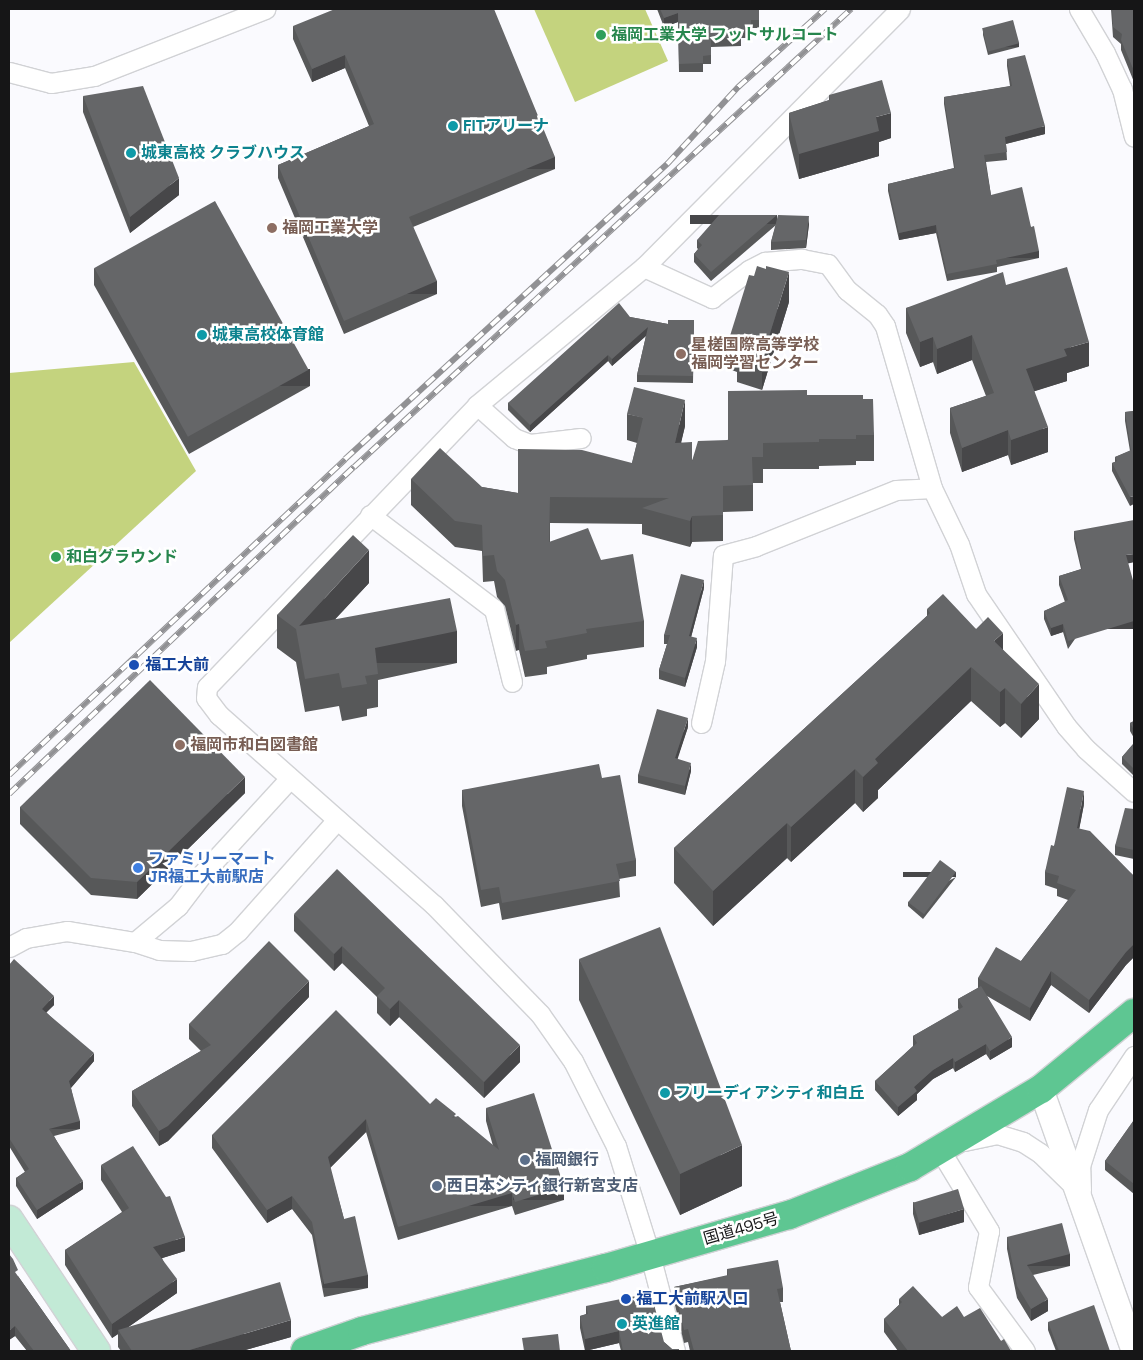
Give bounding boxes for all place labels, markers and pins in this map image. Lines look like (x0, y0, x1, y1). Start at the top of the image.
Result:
place label: 福岡工業大学 フットサルコート (611, 25, 839, 45)
marker: 福岡工業大学 フットサルコート (595, 29, 607, 41)
place label: FITアリーナ (463, 116, 549, 136)
marker: FITアリーナ (447, 120, 459, 132)
place label: 城東高校 クラブハウス (141, 143, 305, 163)
marker: 城東高校 クラブハウス (125, 147, 137, 159)
place label: 福岡工業大学 (282, 218, 378, 238)
marker: 福岡工業大学 (266, 222, 278, 234)
place label: 城東高校体育館 (212, 325, 324, 345)
marker: 城東高校体育館 (196, 329, 208, 341)
place label: 星槎国際高等学校 福岡学習センター (691, 335, 819, 373)
marker: 星槎国際高等学校 福岡学習センター (675, 348, 687, 360)
place label: 和白グラウンド (66, 547, 178, 567)
marker: 和白グラウンド (50, 551, 62, 563)
place label: 福工大前 (145, 655, 209, 675)
marker: 福工大前 (127, 658, 141, 672)
place label: 福岡市和白図書館 (190, 735, 318, 755)
marker: 福岡市和白図書館 (174, 739, 186, 751)
place label: ファミリーマート JR福工大前駅店 (148, 849, 276, 887)
marker: ファミリーマート JR福工大前駅店 (132, 862, 144, 874)
place label: フリーディアシティ和白丘 (675, 1083, 867, 1103)
marker: フリーディアシティ和白丘 (659, 1087, 671, 1099)
place label: 福岡銀行 (535, 1150, 599, 1170)
marker: 福岡銀行 (519, 1154, 531, 1166)
place label: 西日本シティ銀行新宮支店 (447, 1176, 639, 1196)
marker: 西日本シティ銀行新宮支店 (431, 1180, 443, 1192)
place label: 福工大前駅入口 (636, 1289, 748, 1309)
marker: 福工大前駅入口 (620, 1293, 632, 1305)
place label: 英進館 (632, 1314, 680, 1334)
marker: 英進館 (616, 1318, 628, 1330)

